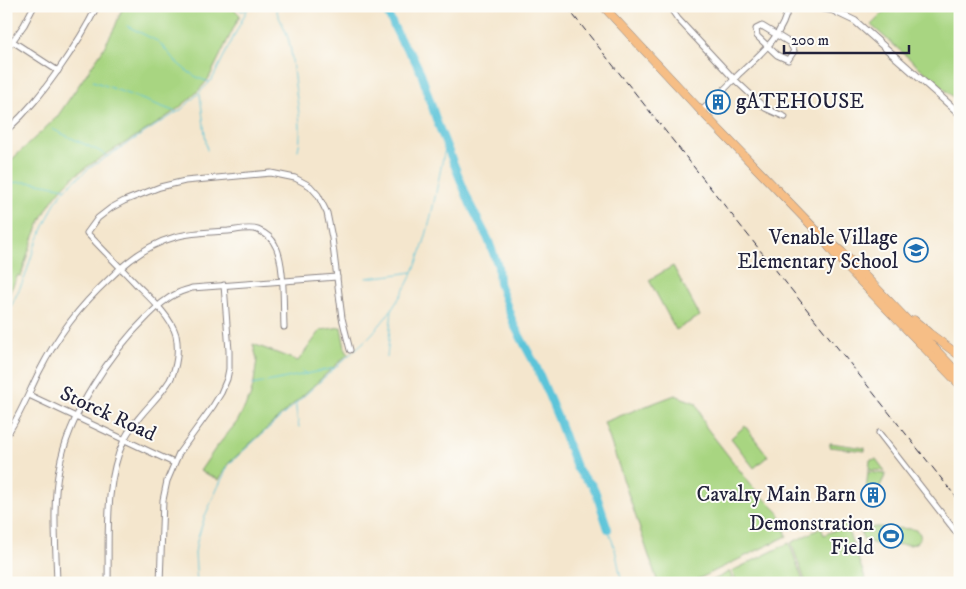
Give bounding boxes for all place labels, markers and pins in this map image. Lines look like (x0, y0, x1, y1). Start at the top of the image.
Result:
building icon: gATEHOUSE (705, 89, 731, 115)
place label: gATEHOUSE (736, 89, 864, 115)
place label: Venable Village Elementary School (737, 225, 899, 275)
school or university icon: Venable Village Elementary School (903, 237, 929, 263)
place label: Cavalry Main Barn (696, 482, 856, 508)
building icon: Cavalry Main Barn (860, 482, 886, 508)
place label: Demonstration Field (749, 511, 875, 561)
sports icon: Demonstration Field (878, 523, 904, 549)

